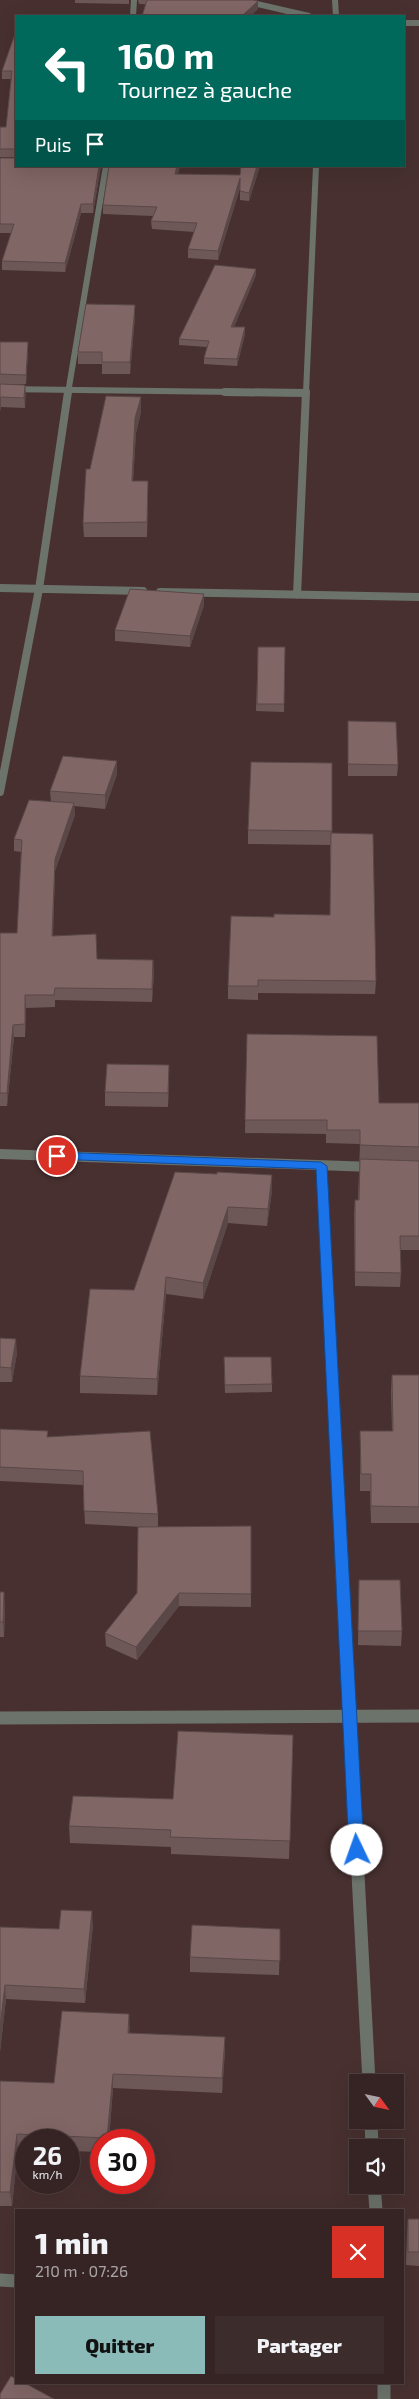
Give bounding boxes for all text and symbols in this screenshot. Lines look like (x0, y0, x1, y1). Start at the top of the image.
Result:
text: 160 m (118, 34, 214, 76)
icon: left (35, 35, 100, 100)
text: Tournez à gauche (118, 76, 292, 102)
icon: arrive (81, 130, 109, 158)
text: Puis (35, 133, 71, 156)
pin (36, 1135, 78, 1177)
icon: arrive (43, 1142, 71, 1170)
position arrow (330, 1823, 382, 1875)
north arrow (349, 2074, 404, 2129)
map controls (349, 2074, 404, 2194)
speed limit sign: 30 (90, 2129, 155, 2194)
button: sound (349, 2139, 404, 2194)
text: 26 (33, 2140, 62, 2170)
text: km/h (33, 2167, 62, 2181)
text: 1 min (35, 2224, 109, 2260)
button: close (332, 2226, 384, 2278)
text: 210 m · 07:26 (35, 2261, 128, 2280)
button: Quitter (35, 2316, 205, 2374)
button: Partager (215, 2316, 384, 2374)

